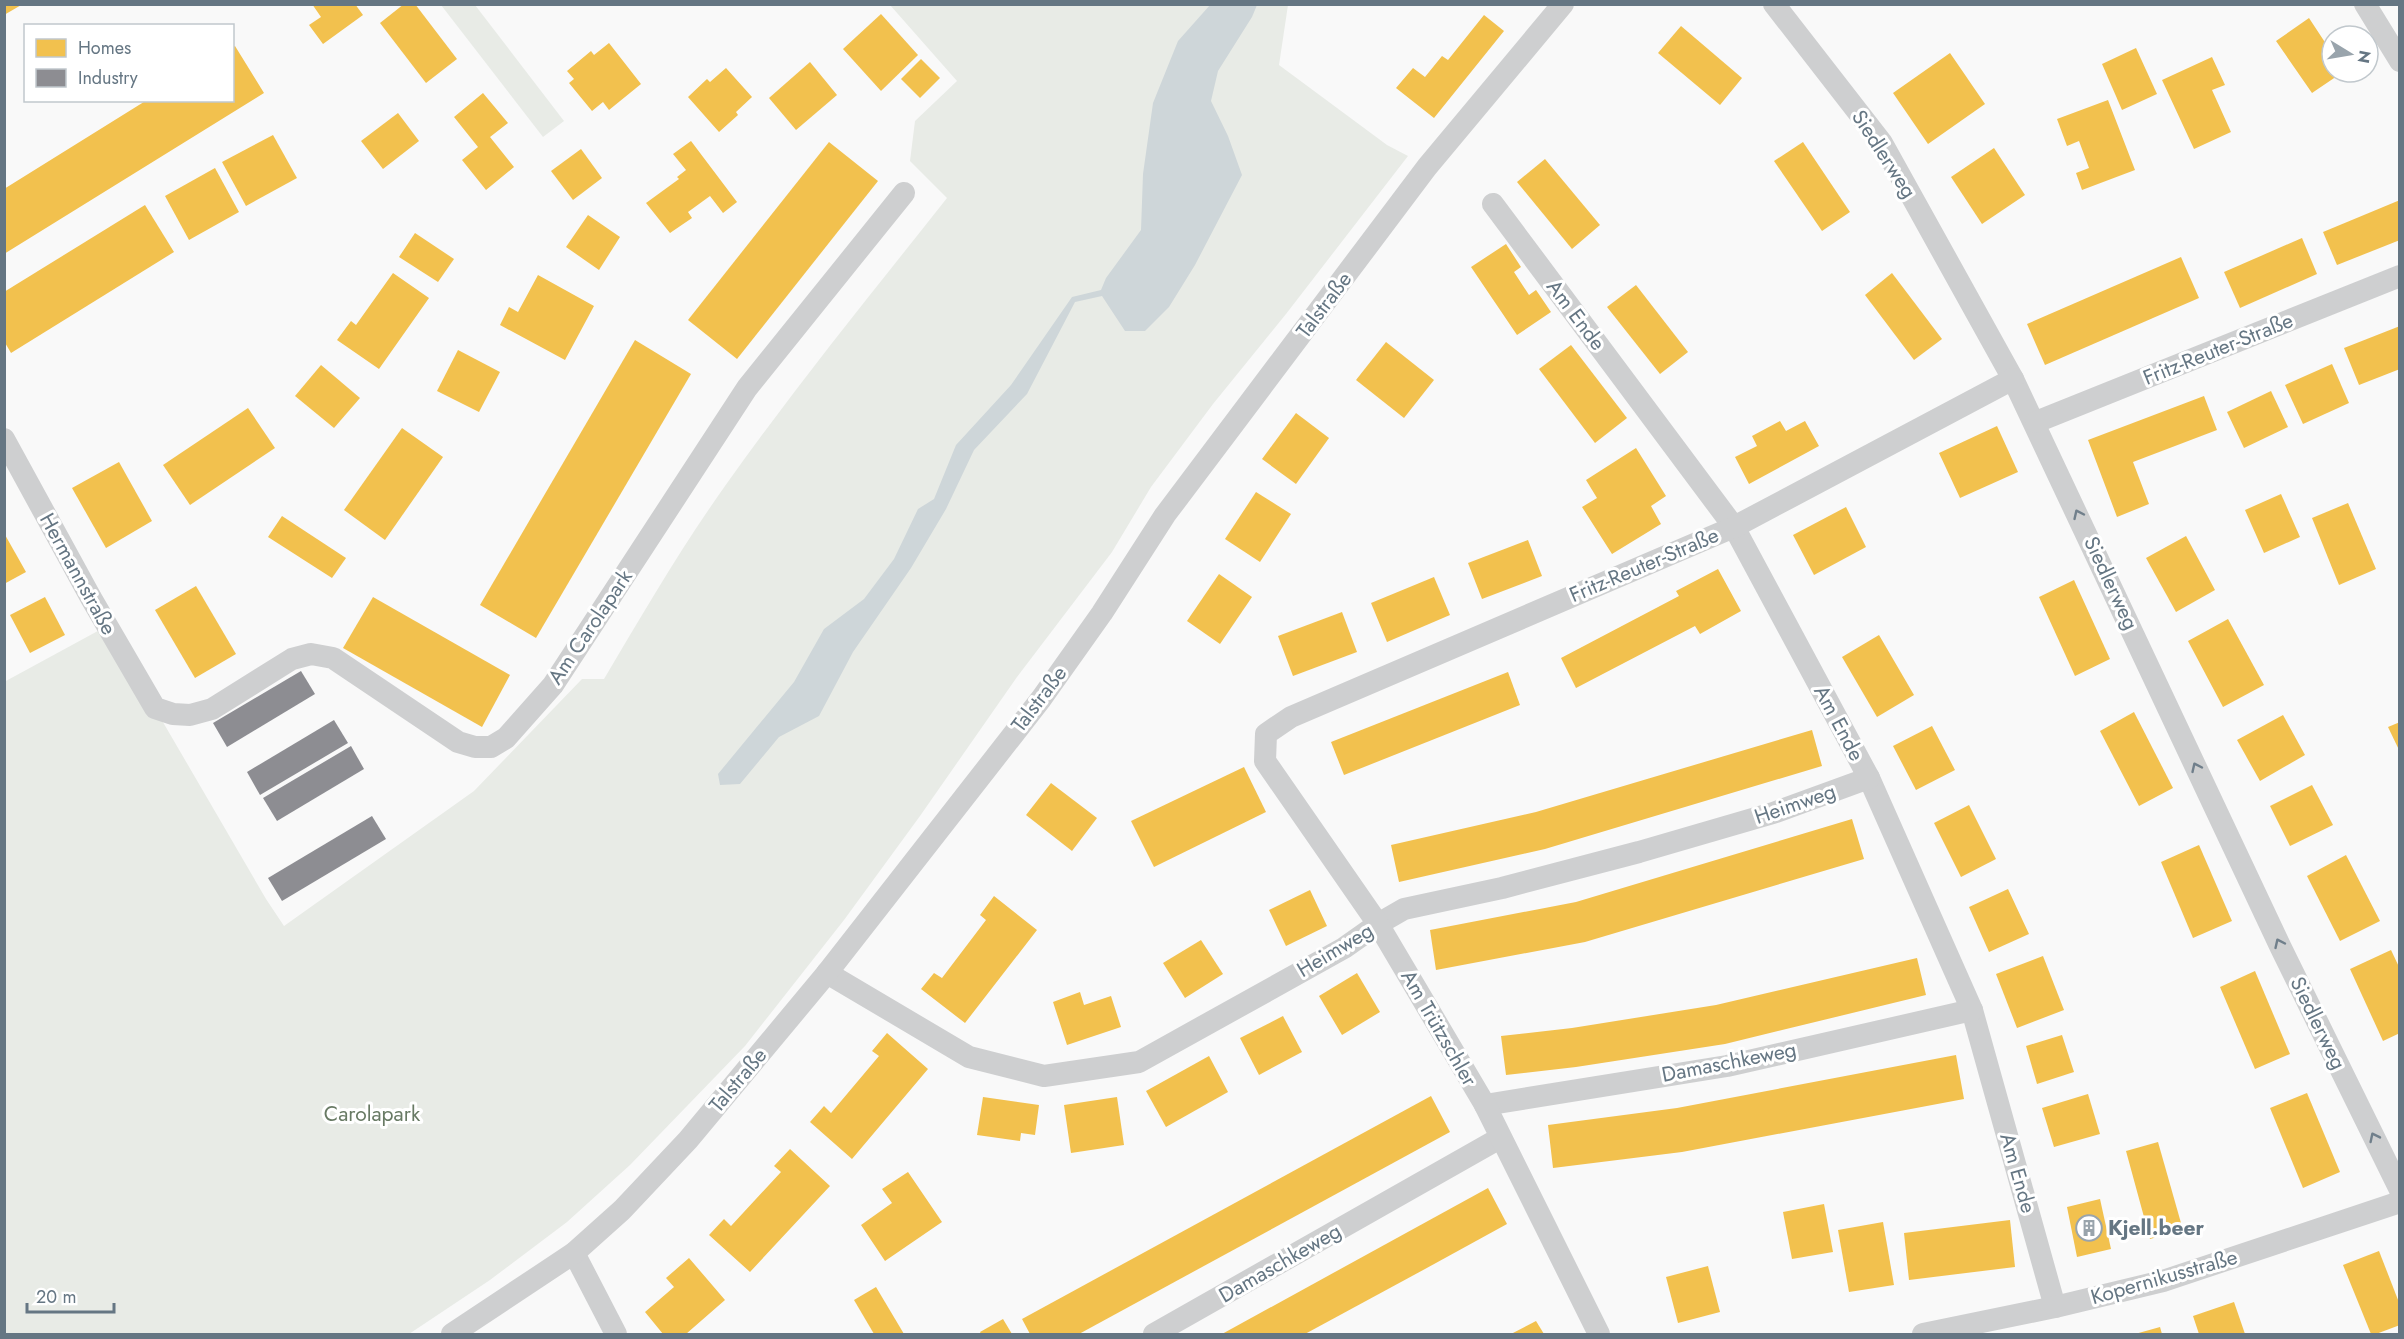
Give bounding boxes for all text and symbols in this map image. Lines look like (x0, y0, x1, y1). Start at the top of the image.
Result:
legend (24, 24, 234, 102)
north arrow (2320, 24, 2380, 84)
text: Homes (78, 35, 131, 61)
text: N (2352, 48, 2377, 65)
text: Industry (78, 65, 138, 91)
street label: Siedlerweg (1844, 104, 1924, 204)
street label: Talstraße (1289, 265, 1359, 344)
street label: Am Ende (1539, 273, 1613, 357)
street label: Fritz-Reuter-Straße (2138, 305, 2298, 393)
street label: Hermannstraße (32, 508, 124, 640)
one-way arrow (2074, 509, 2086, 520)
street label: Fritz-Reuter-Straße (1565, 520, 1723, 610)
street label: Siedlerweg (2076, 531, 2146, 635)
street label: Am Carolapark (540, 563, 640, 690)
street label: Talstraße (1004, 659, 1074, 738)
street label: Am Ende (1807, 680, 1872, 766)
one-way arrow (2192, 762, 2204, 773)
street label: Heimweg (1750, 776, 1840, 832)
street label: Heimweg (1291, 915, 1379, 985)
one-way arrow (2274, 939, 2286, 950)
street label: Am Trützschler (1394, 964, 1485, 1092)
street label: Siedlerweg (2283, 971, 2353, 1075)
street label: Damaschkeweg (1659, 1034, 1799, 1090)
street label: Talstraße (702, 1041, 774, 1119)
park label: Carolapark (324, 1099, 421, 1129)
street label: Am Ende (1992, 1129, 2044, 1217)
one-way arrow (2369, 1133, 2381, 1144)
building icon: Kjell.beer (2074, 1213, 2104, 1243)
place label: Kjell.beer (2108, 1213, 2205, 1243)
street label: Damaschkeweg (1213, 1216, 1347, 1310)
street label: Kopernikusstraße (2087, 1242, 2241, 1312)
scale bar (27, 1276, 114, 1314)
text: 20 m (36, 1284, 76, 1310)

